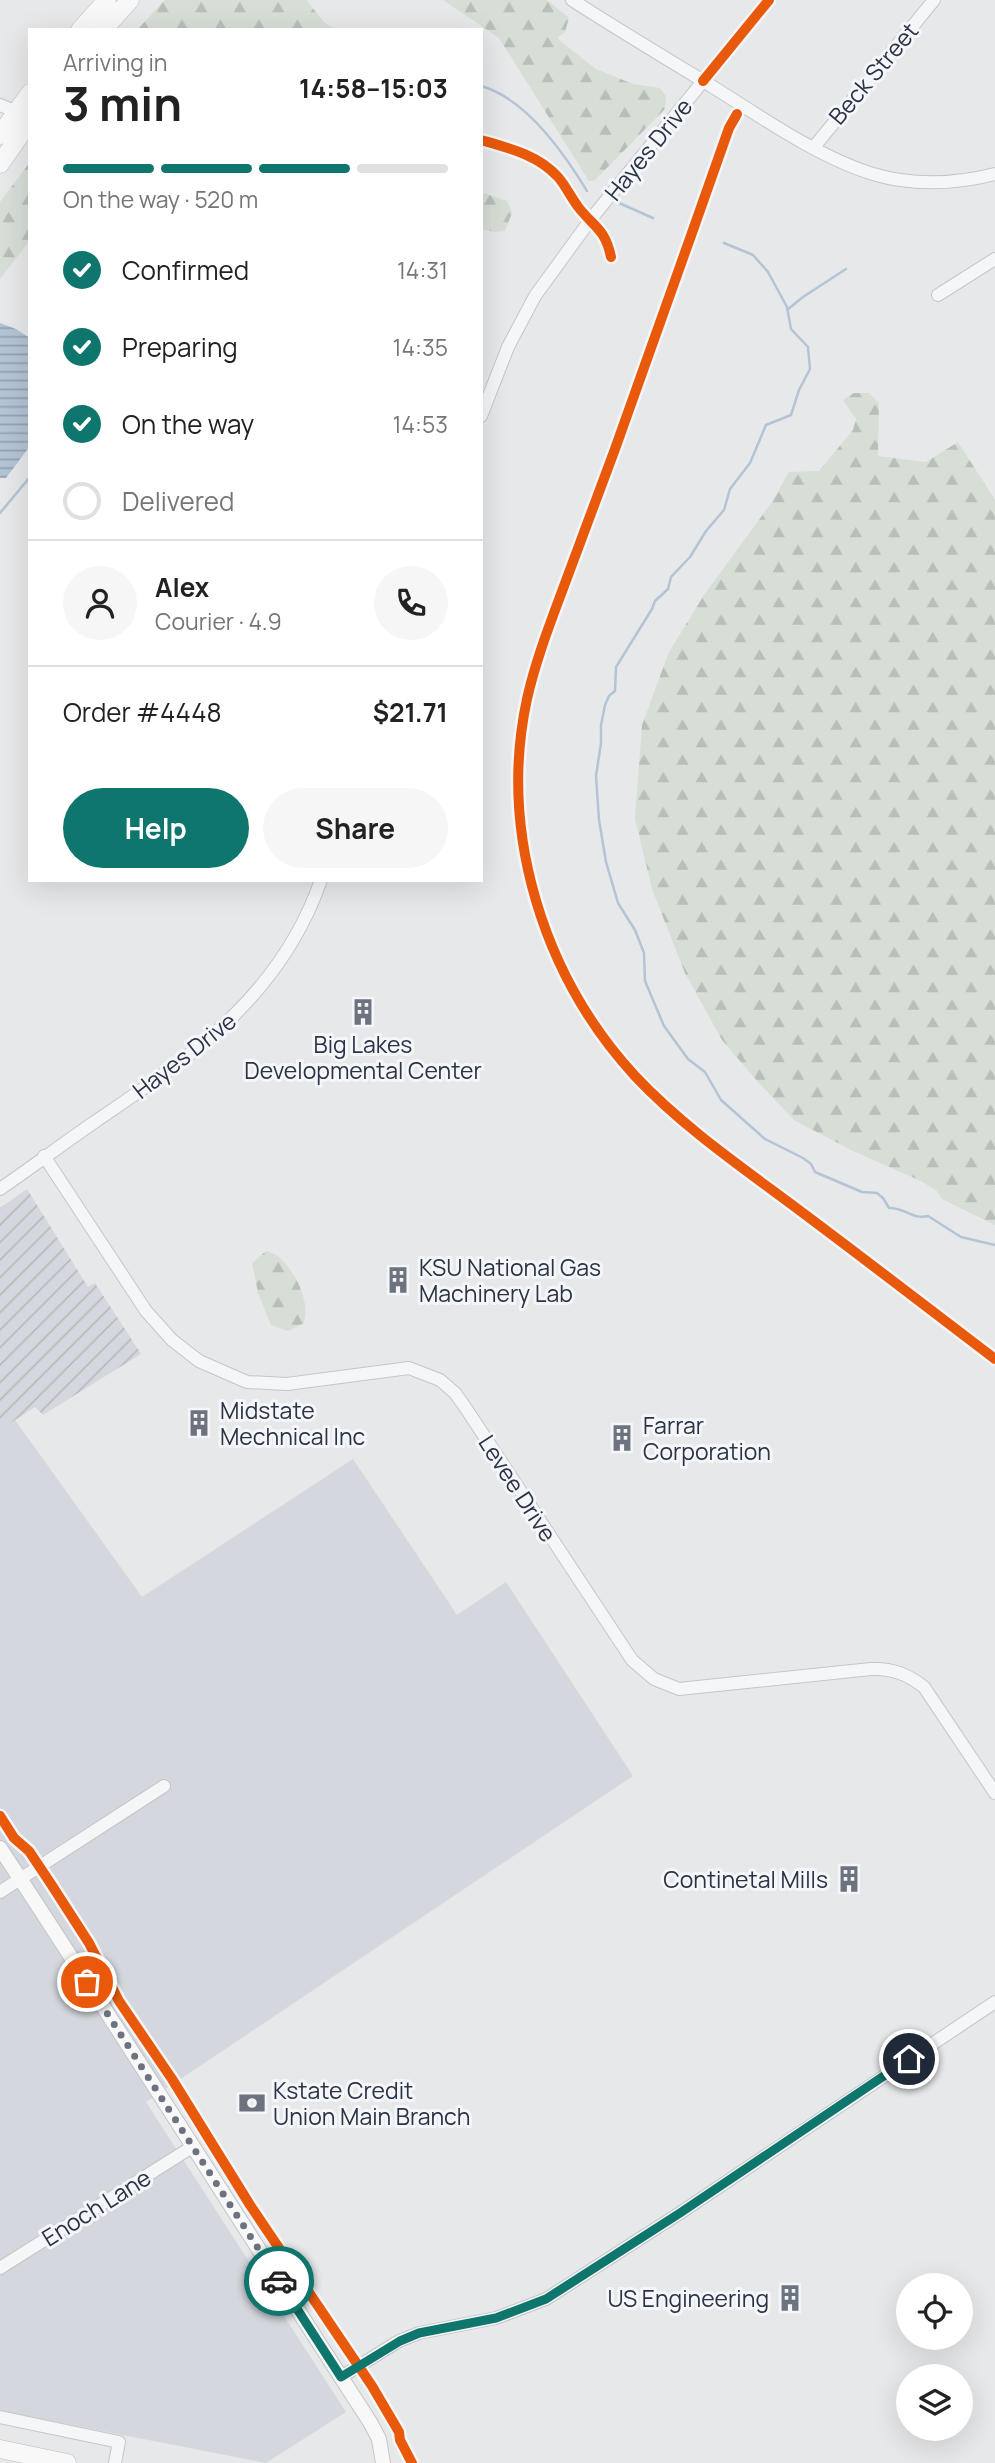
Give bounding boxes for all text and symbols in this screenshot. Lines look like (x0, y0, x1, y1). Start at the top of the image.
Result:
street label: Beck Street (821, 15, 925, 131)
text: Arriving in (63, 46, 168, 78)
text: 14:58–15:03 (299, 70, 448, 106)
text: 3 min (63, 72, 182, 135)
street label: Hayes Drive (597, 91, 699, 207)
text: On the way · 520 m (63, 183, 258, 215)
icon: check (63, 251, 101, 289)
text: Confirmed (122, 252, 249, 288)
text: 14:31 (397, 254, 448, 286)
icon: check (63, 328, 101, 366)
text: Preparing (122, 329, 238, 365)
text: 14:35 (393, 331, 448, 363)
icon: check (63, 405, 101, 443)
text: On the way (122, 406, 254, 442)
text: 14:53 (393, 408, 448, 440)
text: Delivered (122, 483, 234, 519)
button: person (63, 566, 137, 640)
button: phone (374, 566, 448, 640)
text: Alex (155, 569, 209, 605)
text: Courier · 4.9 (155, 605, 282, 637)
text: Order #4448 (63, 694, 222, 730)
text: $21.71 (373, 694, 448, 730)
button: Help (63, 788, 249, 868)
button: Share (263, 788, 448, 868)
building icon: Big Lakes Developmental Center (348, 997, 378, 1027)
street label: Hayes Drive (126, 1004, 242, 1106)
place label: Big Lakes Developmental Center (244, 1028, 482, 1086)
place label: KSU National Gas Machinery Lab (419, 1251, 601, 1309)
building icon: KSU National Gas Machinery Lab (383, 1265, 413, 1295)
place label: Midstate Mechnical Inc (220, 1394, 365, 1452)
building icon: Midstate Mechnical Inc (184, 1408, 214, 1438)
place label: Farrar Corporation (643, 1409, 771, 1467)
building icon: Farrar Corporation (607, 1423, 637, 1453)
street label: Levee Drive (472, 1428, 564, 1548)
place label: Continetal Mills (663, 1863, 828, 1895)
building icon: Continetal Mills (834, 1864, 864, 1894)
pin (57, 1952, 117, 2012)
icon: bag (68, 1963, 106, 2001)
pin (879, 2029, 939, 2089)
icon: home (890, 2040, 928, 2078)
place label: Kstate Credit Union Main Branch (273, 2074, 470, 2132)
bank icon: Kstate Credit Union Main Branch (237, 2088, 267, 2118)
street label: Enoch Lane (35, 2161, 157, 2253)
courier (244, 2246, 314, 2316)
icon: car (260, 2262, 298, 2300)
map controls (896, 2273, 973, 2441)
button: locate (896, 2273, 973, 2350)
place label: US Engineering (608, 2282, 769, 2314)
building icon: US Engineering (775, 2283, 805, 2313)
button: layers (896, 2364, 973, 2441)

